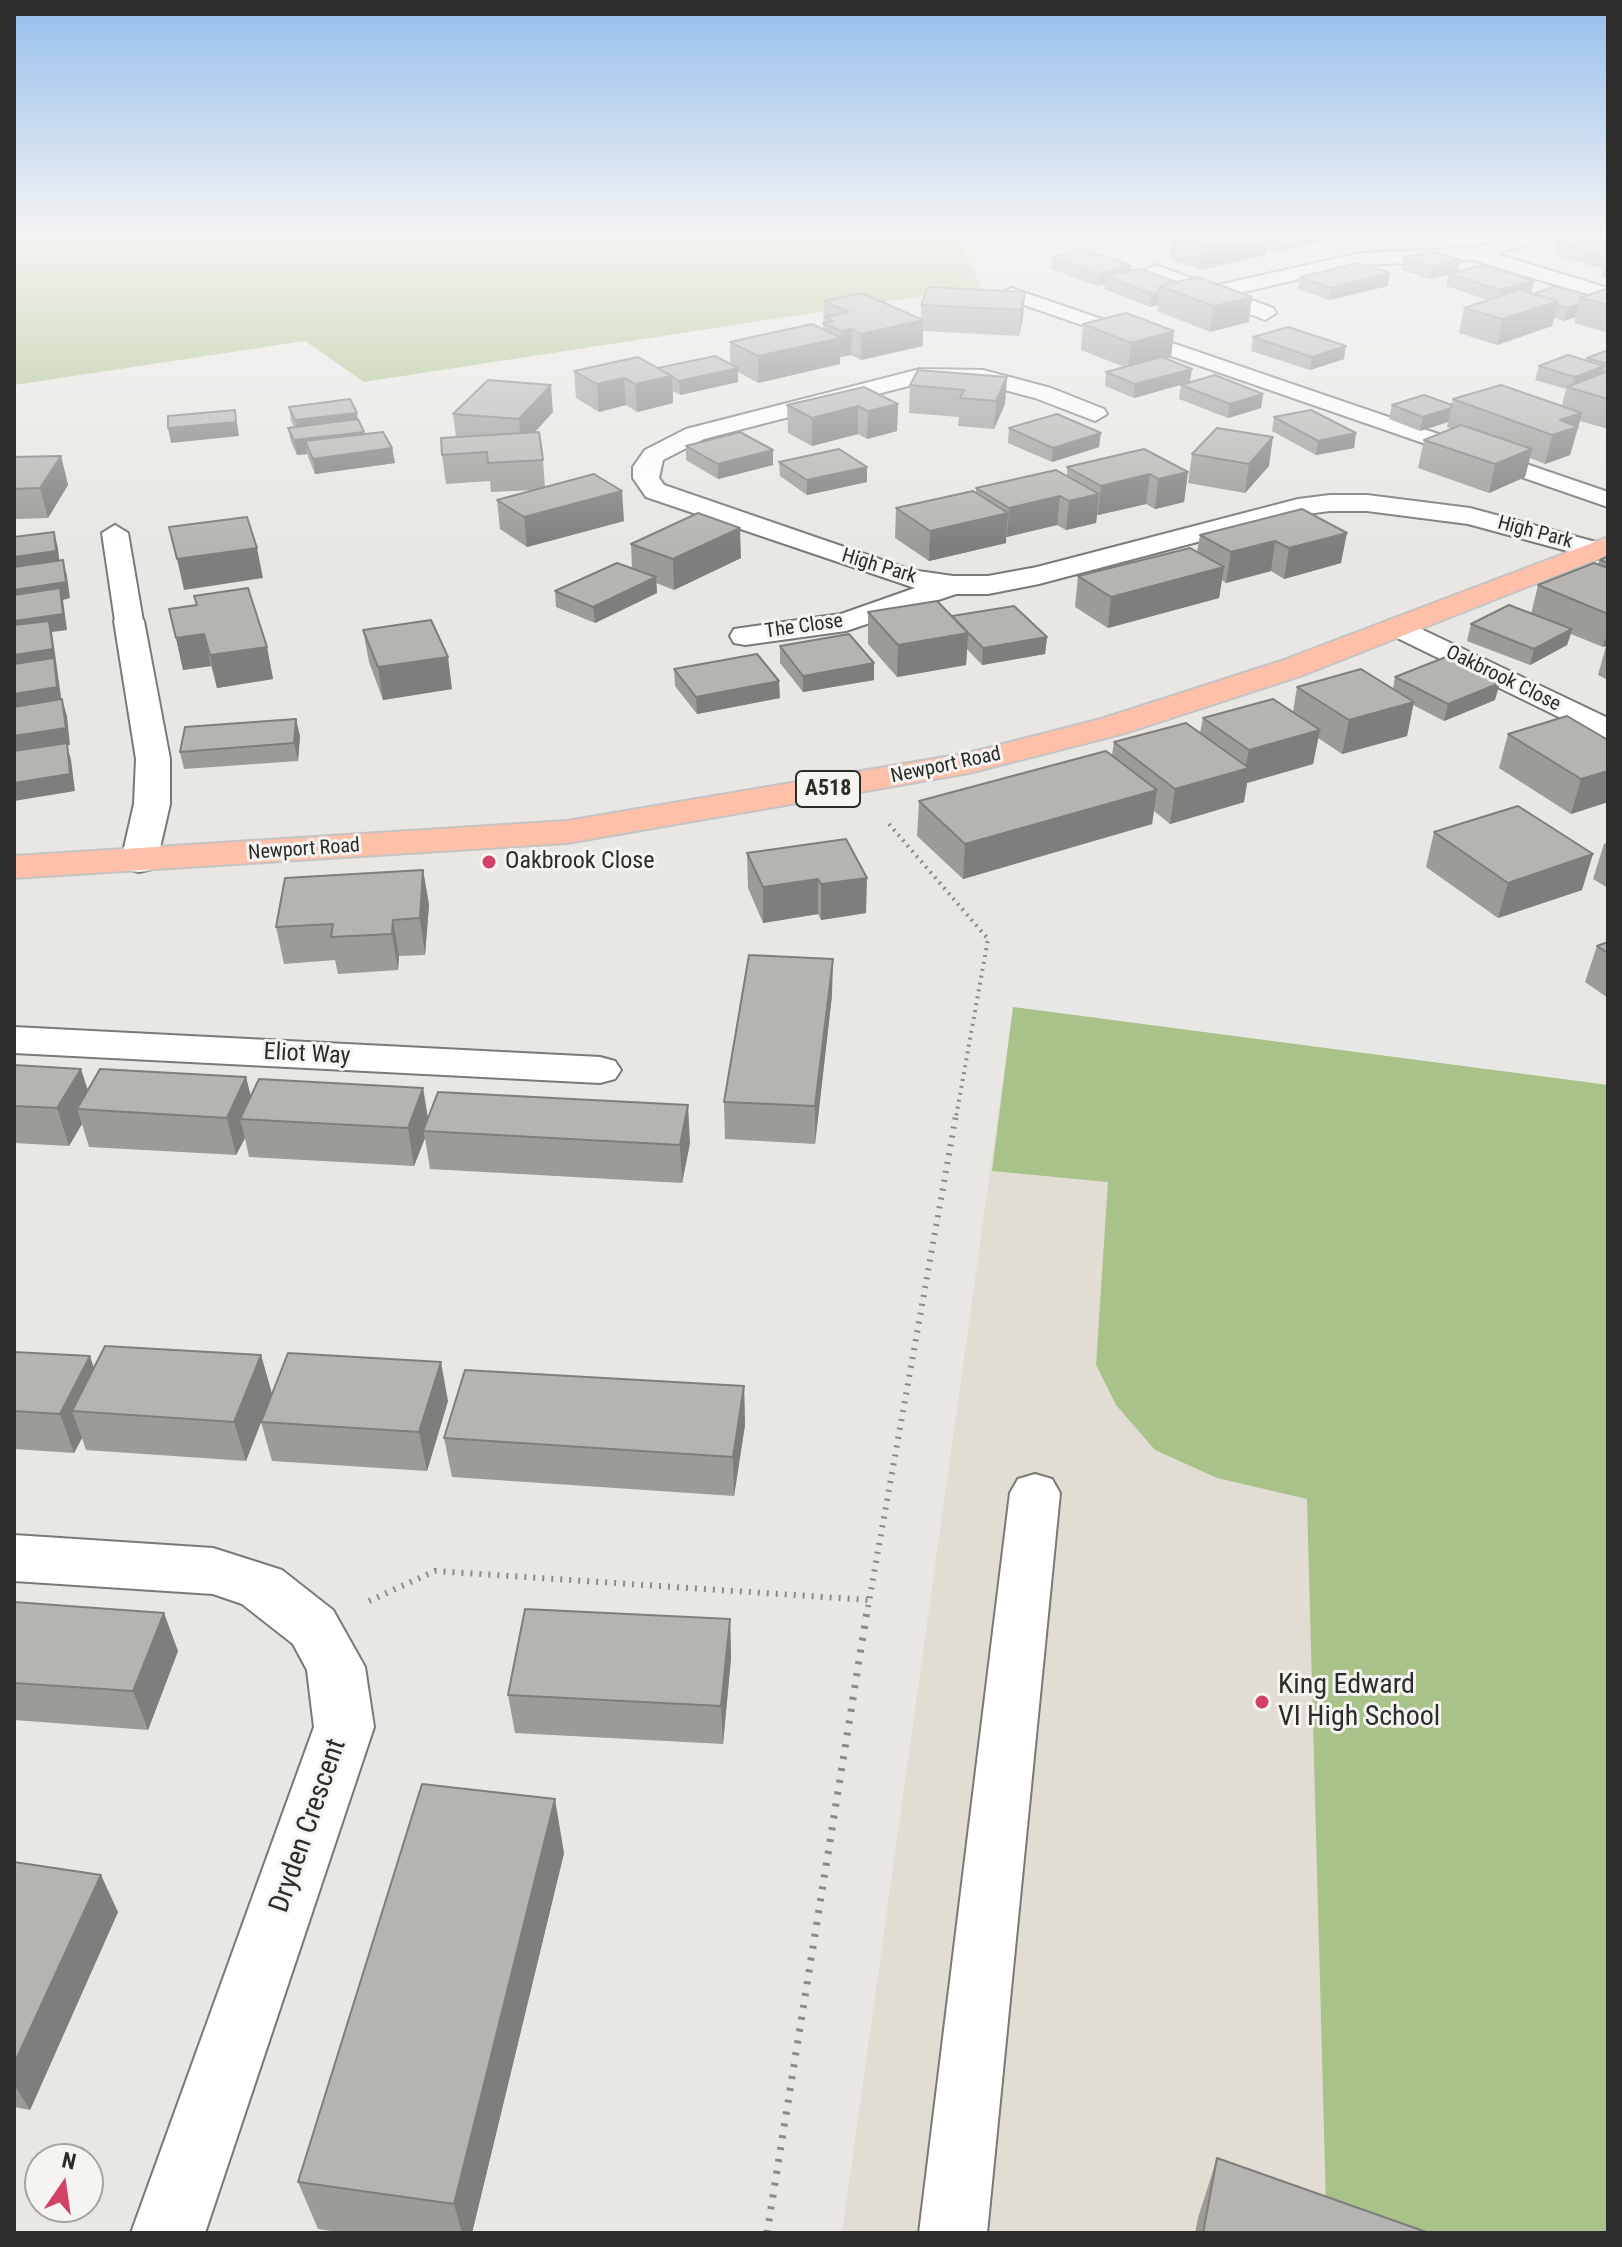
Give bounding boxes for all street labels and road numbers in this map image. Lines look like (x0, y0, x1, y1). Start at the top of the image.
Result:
street label: High Park (1495, 511, 1575, 555)
street label: High Park (839, 544, 919, 590)
street label: The Close (763, 610, 845, 644)
street label: Oakbrook Close (1442, 641, 1564, 717)
street label: Newport Road (889, 743, 1003, 789)
road number: A518 (796, 771, 860, 807)
street label: Newport Road (247, 834, 361, 866)
street label: Eliot Way (263, 1038, 351, 1072)
street label: Dryden Crescent (264, 1735, 354, 1917)

